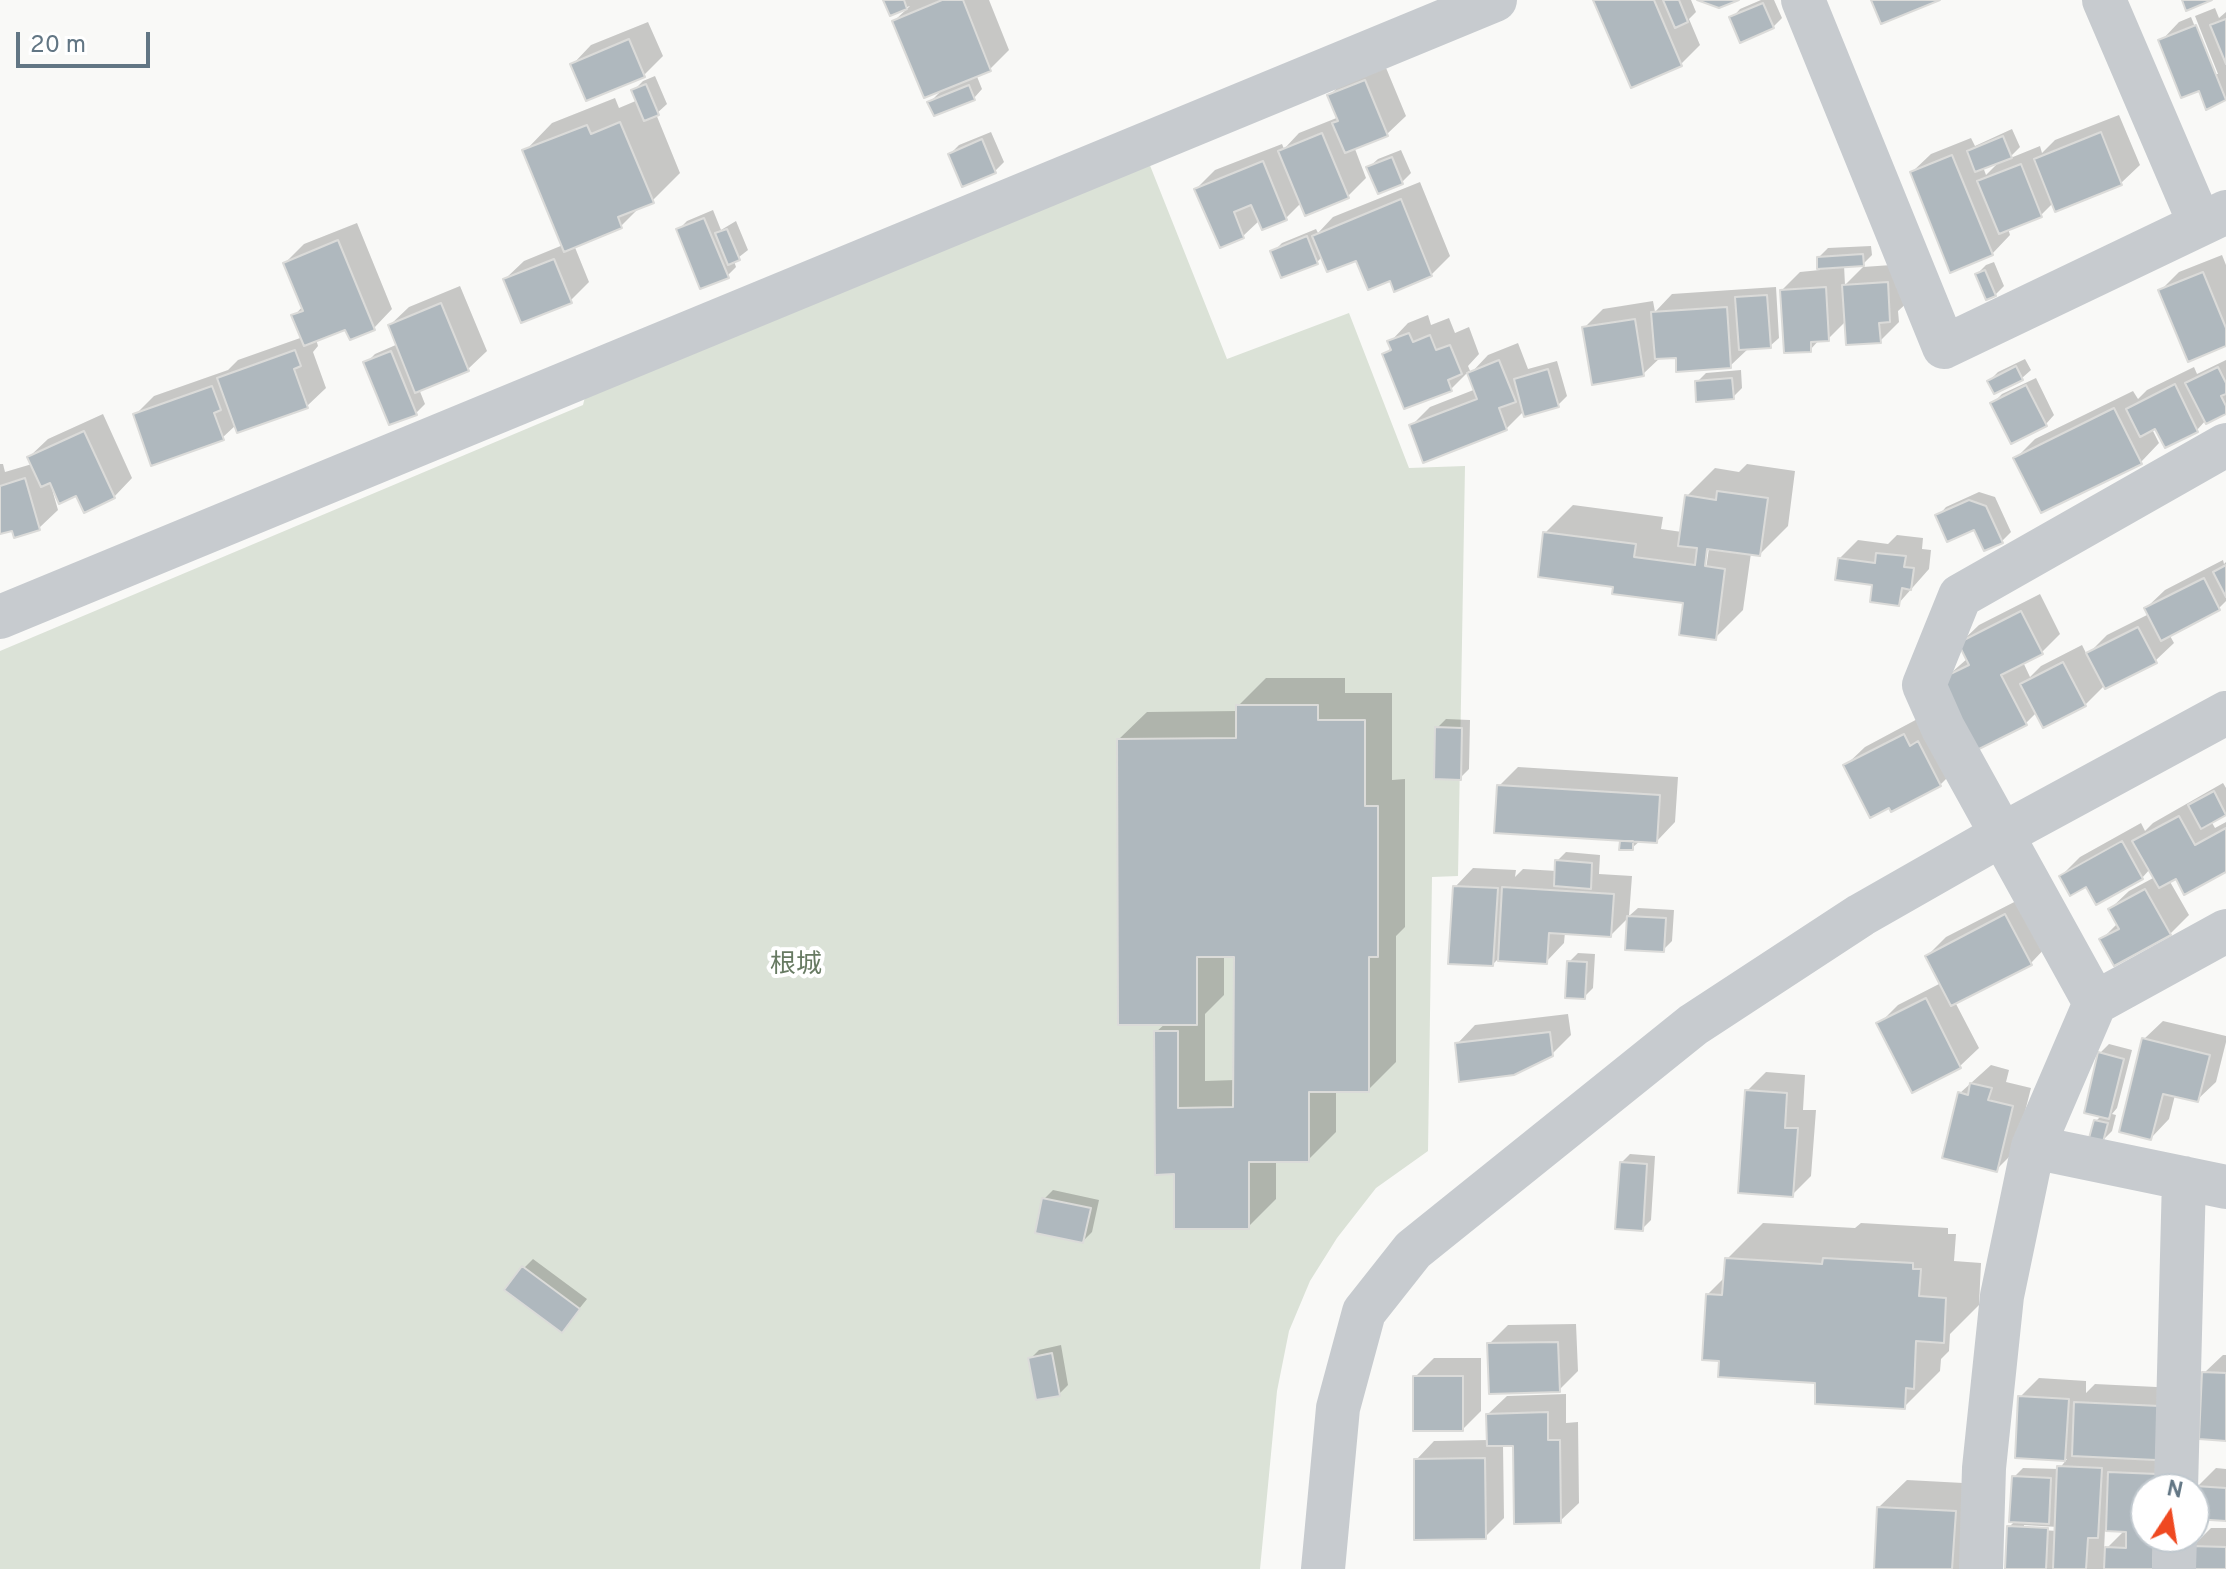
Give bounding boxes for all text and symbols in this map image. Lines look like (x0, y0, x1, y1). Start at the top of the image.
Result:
scale bar (20, 16, 154, 66)
text: 20 m (30, 31, 86, 61)
park label: 根城 (770, 951, 822, 983)
north arrow (2130, 1473, 2210, 1553)
text: N (2164, 1476, 2185, 1506)

